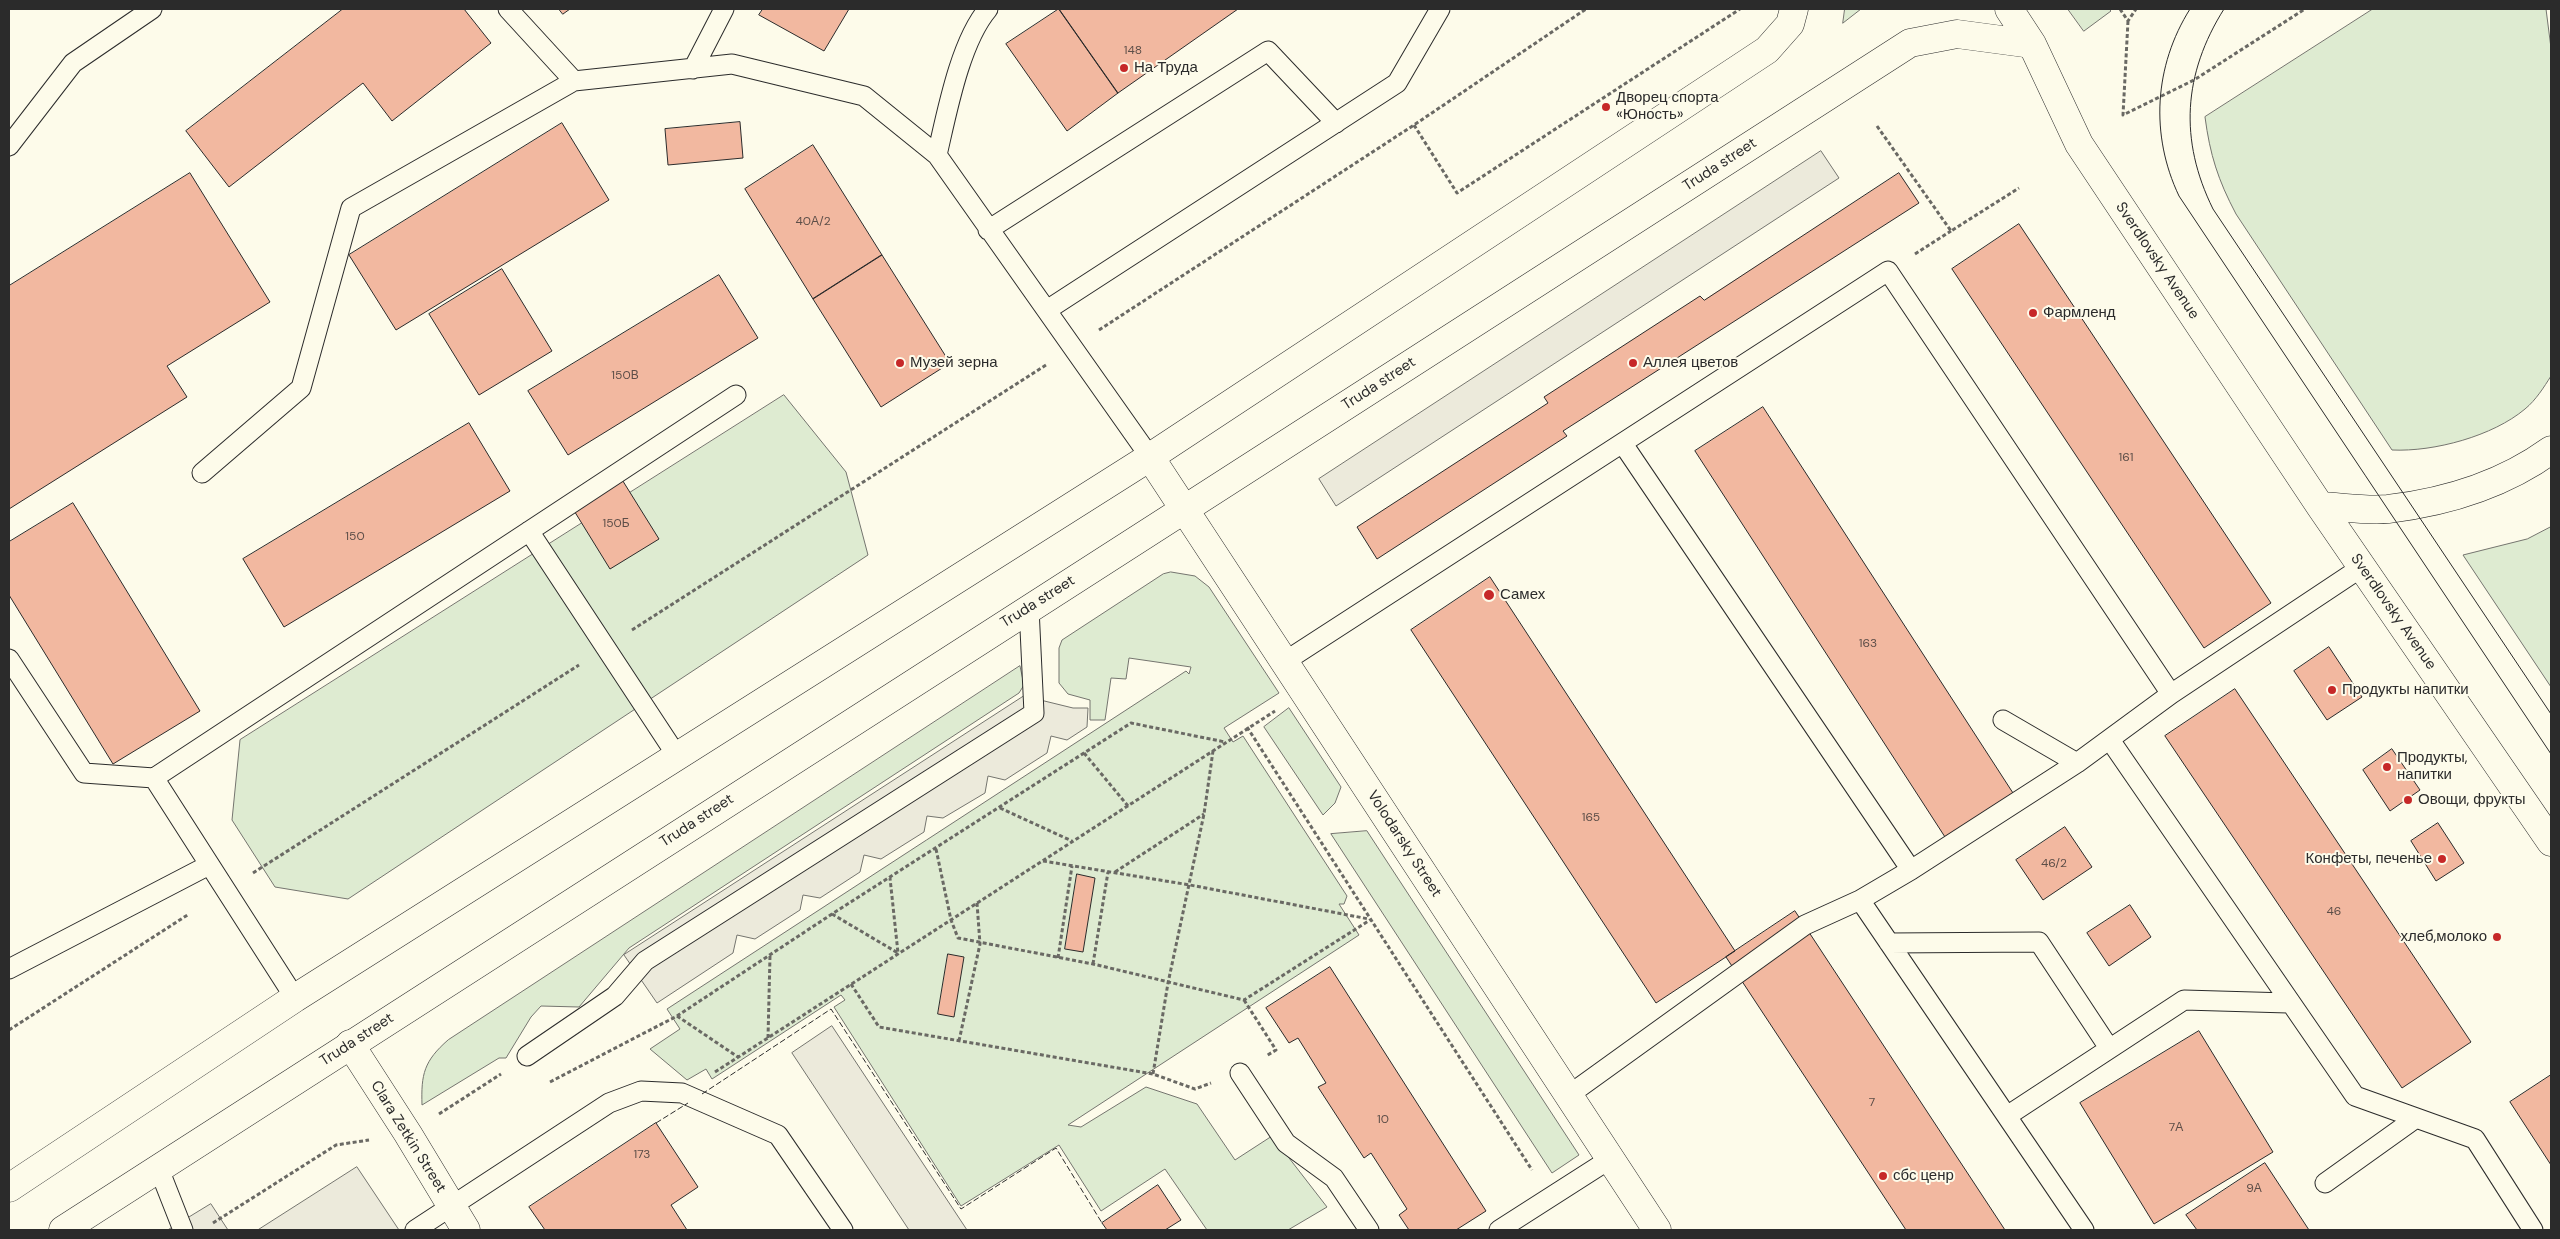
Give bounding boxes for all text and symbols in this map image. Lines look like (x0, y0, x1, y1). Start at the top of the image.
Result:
house number: 148 (1124, 44, 1142, 58)
place label: На Труда (1134, 59, 1198, 77)
marker: На Труда (1118, 62, 1130, 74)
place label: Дворец спорта «Юность» (1616, 89, 1719, 124)
marker: Дворец спорта «Юность» (1600, 101, 1612, 113)
street label: Truda street (1680, 135, 1760, 195)
street label: Sverdlovsky Avenue (2111, 199, 2203, 323)
house number: 40А/2 (795, 215, 831, 229)
place label: Фармленд (2043, 304, 2116, 322)
marker: Фармленд (2027, 307, 2039, 319)
place label: Музей зерна (910, 354, 998, 372)
street label: Truda street (1339, 354, 1419, 414)
place label: Аллея цветов (1643, 354, 1738, 372)
marker: Музей зерна (894, 357, 906, 369)
marker: Аллея цветов (1627, 357, 1639, 369)
house number: 150В (611, 369, 639, 383)
house number: 161 (2118, 451, 2134, 465)
house number: 150Б (602, 517, 630, 531)
house number: 150 (345, 530, 365, 544)
street label: Sverdlovsky Avenue (2346, 551, 2440, 673)
street label: Truda street (997, 572, 1079, 632)
place label: Самех (1500, 586, 1545, 604)
marker: Самех (1482, 588, 1496, 602)
house number: 163 (1859, 637, 1877, 651)
place label: Продукты напитки (2342, 681, 2469, 699)
marker: Продукты напитки (2326, 684, 2338, 696)
place label: Продукты, напитки (2397, 749, 2468, 784)
marker: Продукты, напитки (2381, 761, 2393, 773)
street label: Volodarsky Street (1363, 787, 1445, 901)
street label: Truda street (657, 791, 737, 851)
place label: Овощи, фрукты (2418, 791, 2526, 809)
marker: Овощи, фрукты (2402, 794, 2414, 806)
house number: 165 (1582, 811, 1600, 825)
place label: Конфеты, печенье (2306, 850, 2432, 868)
marker: Конфеты, печенье (2436, 853, 2448, 865)
house number: 46/2 (2041, 857, 2067, 871)
house number: 46 (2327, 905, 2341, 919)
place label: хлеб,молоко (2401, 928, 2487, 946)
marker: хлеб,молоко (2491, 931, 2503, 943)
street label: Truda street (317, 1010, 397, 1070)
street label: Clara Zetkin Street (366, 1078, 450, 1196)
house number: 7 (1869, 1096, 1875, 1110)
house number: 10 (1377, 1113, 1389, 1127)
house number: 7А (2169, 1121, 2183, 1135)
house number: 173 (634, 1148, 650, 1162)
place label: сбс ценр (1893, 1167, 1954, 1185)
marker: сбс ценр (1877, 1170, 1889, 1182)
house number: 9А (2246, 1182, 2262, 1196)

